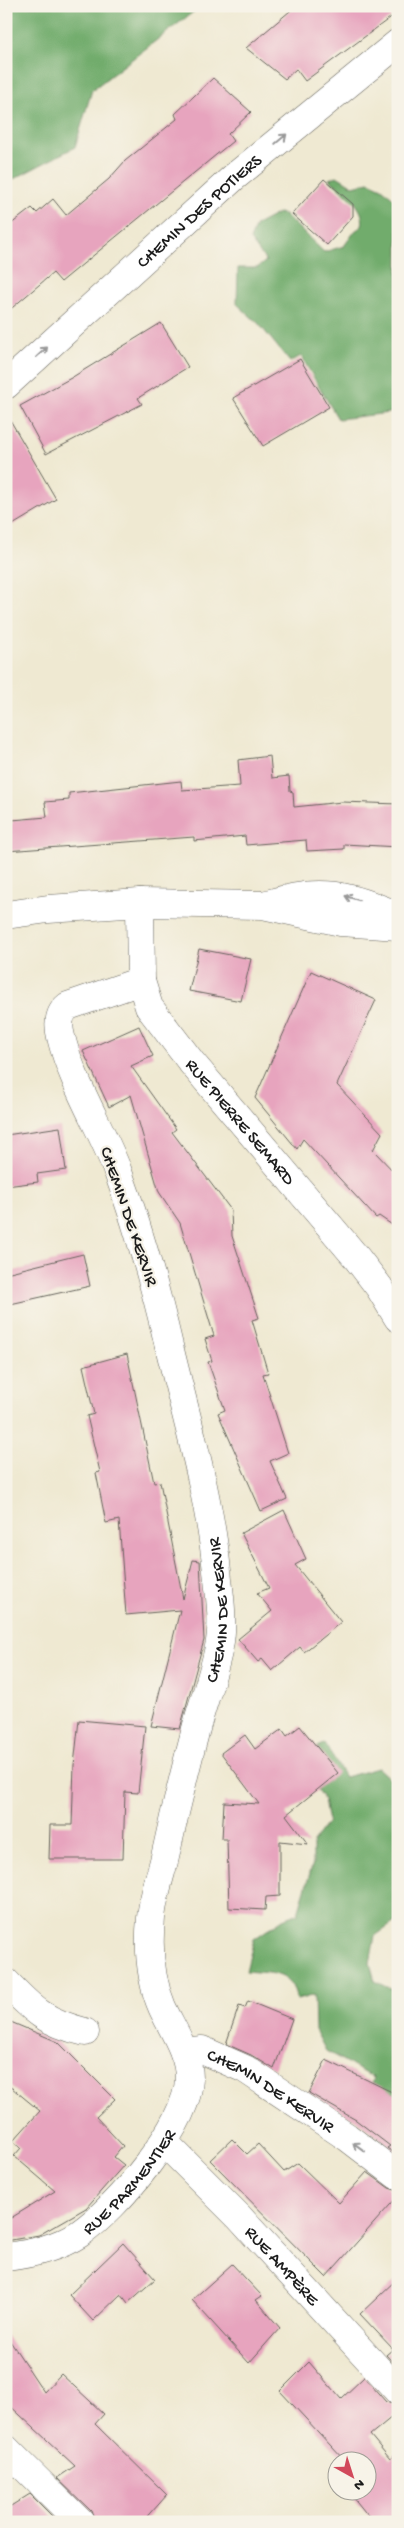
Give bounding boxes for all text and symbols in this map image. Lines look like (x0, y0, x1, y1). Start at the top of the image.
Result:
one-way arrow (274, 133, 287, 144)
street label: CHEMIN DES POTIERS (133, 150, 267, 274)
one-way arrow (36, 346, 49, 358)
one-way arrow (345, 893, 361, 903)
street label: RUE PIERRE SEMARD (180, 1055, 299, 1191)
street label: CHEMIN DE KERVIR (94, 1145, 161, 1290)
street label: CHEMIN DE KERVIR (202, 1535, 234, 1685)
street label: CHEMIN DE KERVIR (203, 2046, 338, 2139)
street label: RUE PARMENTIER (79, 2126, 182, 2240)
one-way arrow (352, 2142, 366, 2152)
street label: RUE AMPÈRE (239, 2223, 323, 2311)
north arrow (326, 2450, 376, 2500)
text: N (350, 2475, 368, 2494)

